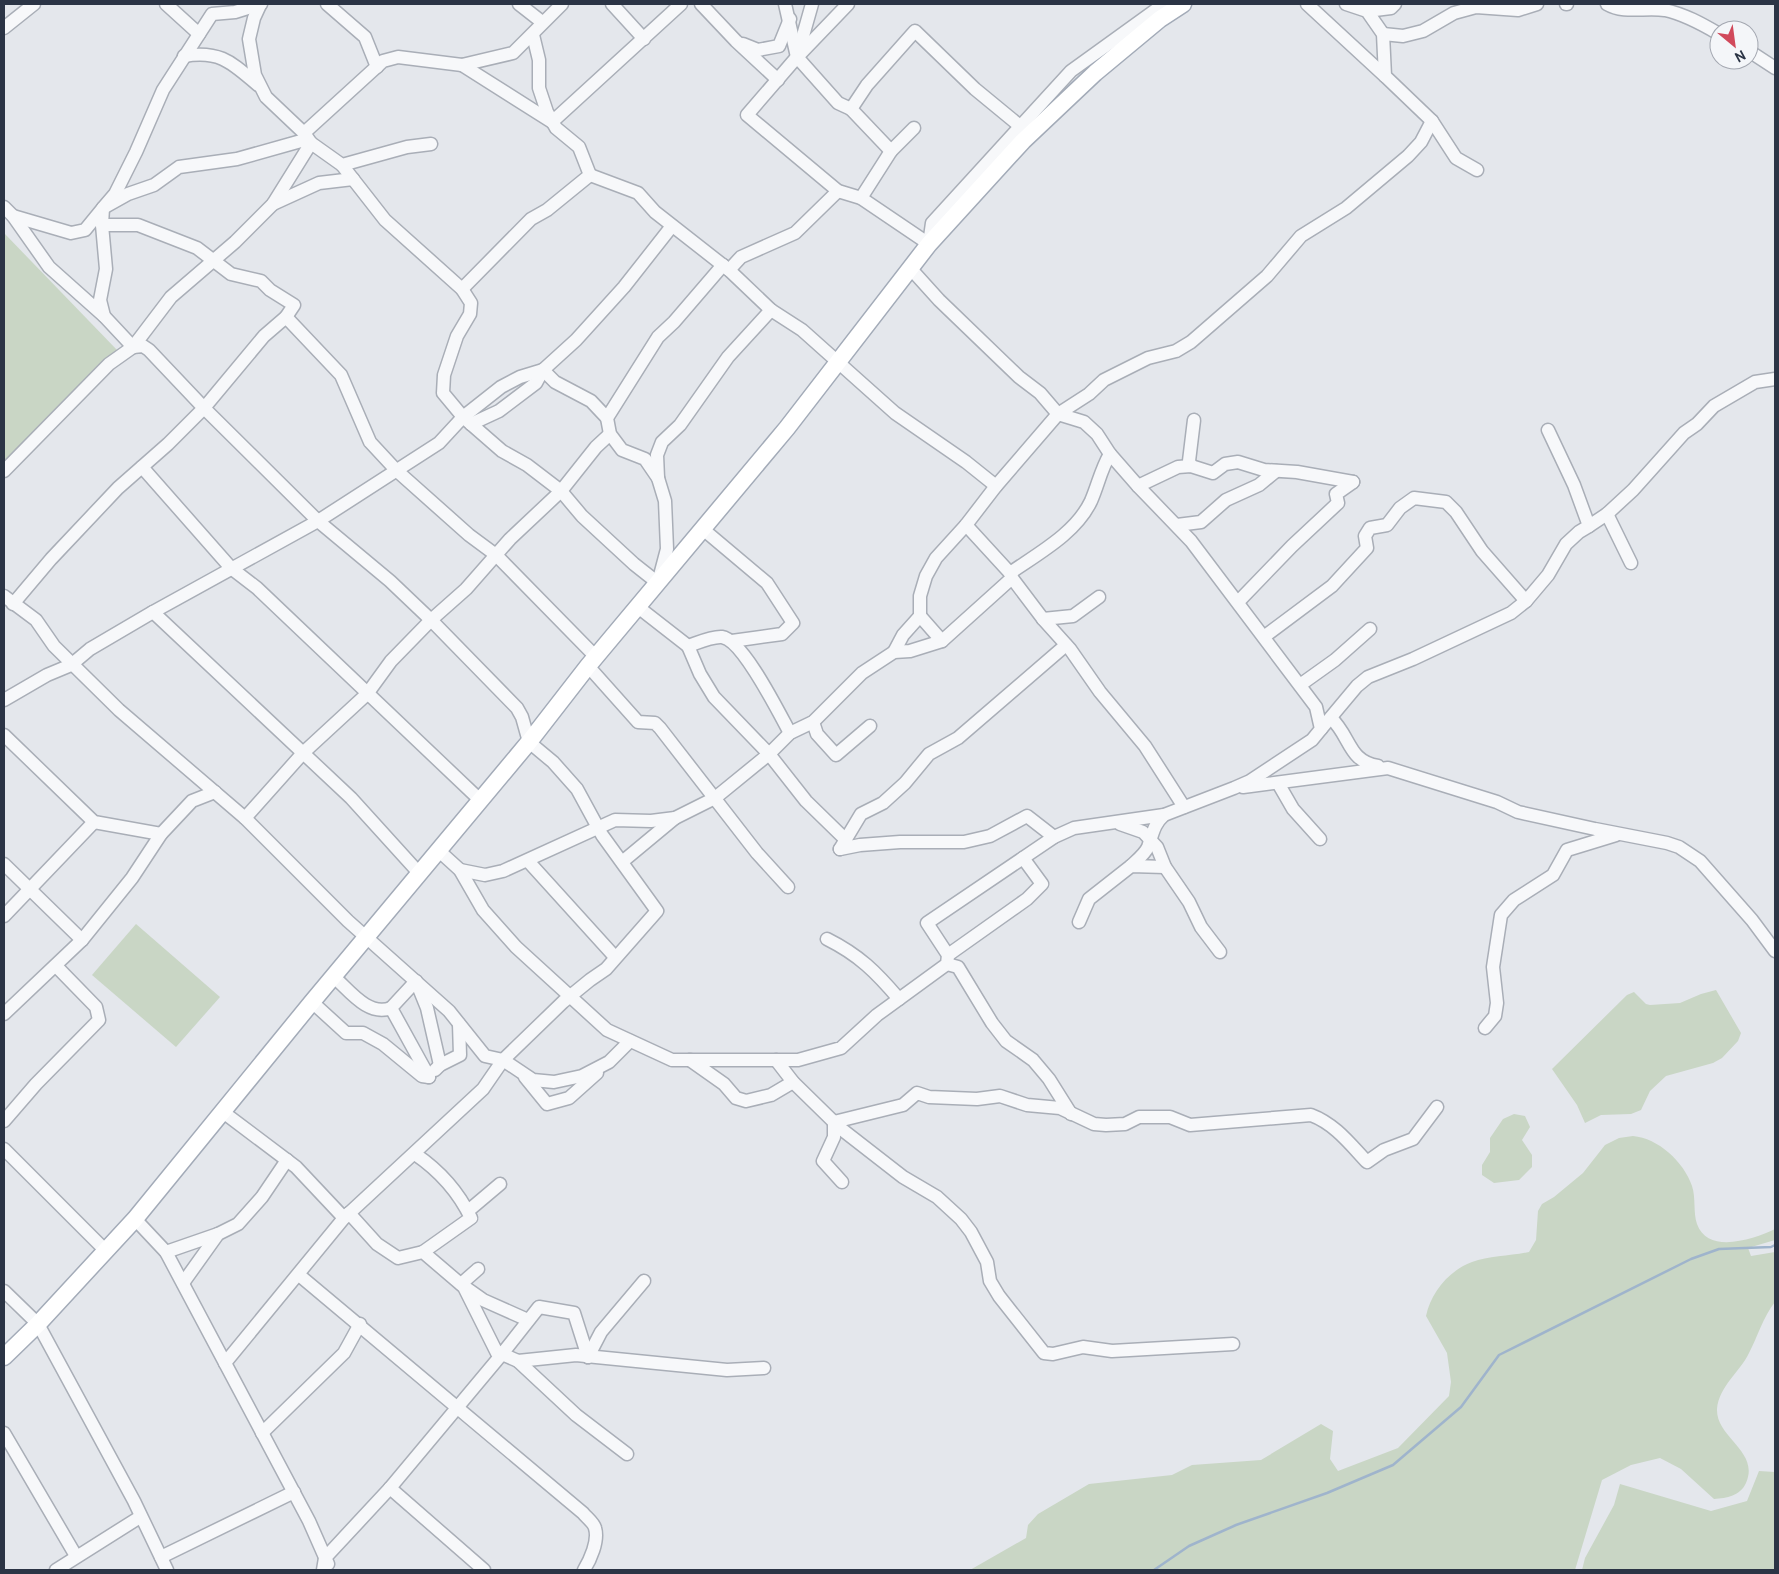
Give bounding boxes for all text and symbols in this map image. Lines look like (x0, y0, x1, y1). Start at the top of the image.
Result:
north arrow (1709, 20, 1759, 70)
text: N (1731, 45, 1748, 65)

